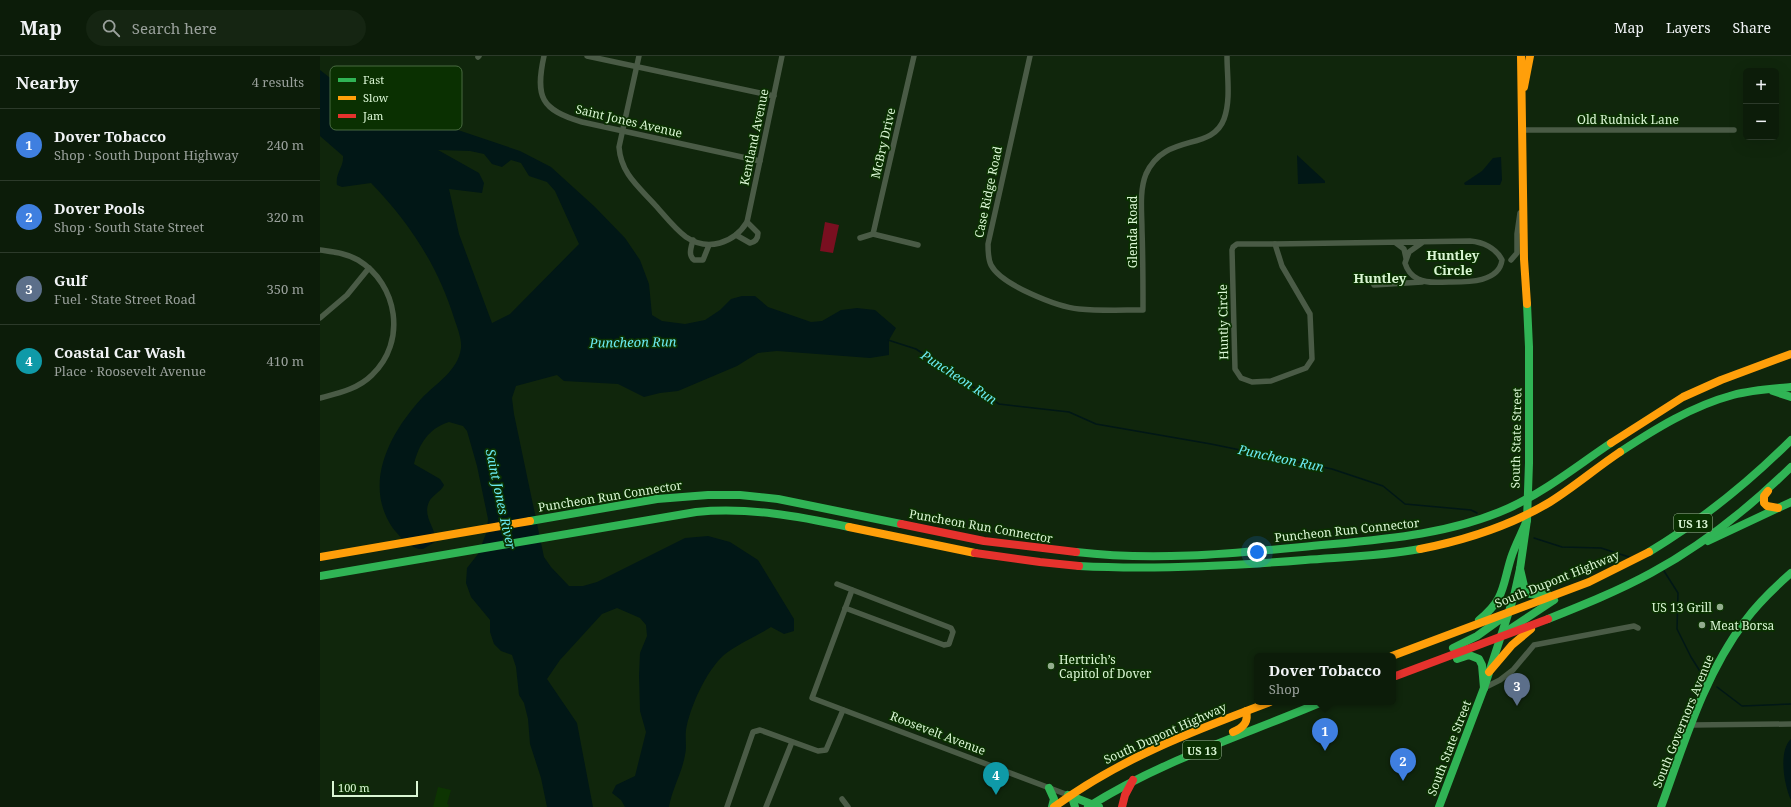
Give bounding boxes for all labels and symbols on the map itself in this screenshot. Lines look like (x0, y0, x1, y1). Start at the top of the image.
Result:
legend (330, 66, 462, 130)
text: Fast (363, 72, 384, 87)
street label: Kentland Avenue (735, 87, 773, 187)
text: Slow (363, 90, 389, 105)
street label: Saint Jones Avenue (574, 100, 684, 142)
street label: McBry Drive (867, 106, 899, 180)
text: Jam (362, 108, 384, 123)
street label: Old Rudnick Lane (1577, 111, 1679, 128)
street label: Case Ridge Road (970, 144, 1006, 239)
street label: Glenda Road (1124, 195, 1141, 268)
district label: Huntley Circle (1427, 246, 1480, 279)
district label: Huntley (1354, 269, 1407, 287)
street label: Huntly Circle (1214, 284, 1232, 360)
water label: Puncheon Run (588, 332, 677, 352)
water label: Puncheon Run (917, 345, 1001, 408)
street label: South State Street (1507, 387, 1525, 489)
water label: Puncheon Run (1236, 440, 1326, 476)
water label: Saint Jones River (482, 447, 521, 552)
street label: Puncheon Run Connector (537, 476, 684, 516)
street label: Puncheon Run Connector (908, 505, 1055, 547)
street label: Puncheon Run Connector (1274, 514, 1421, 546)
road number: US 13 (1674, 514, 1712, 532)
your location (1247, 542, 1267, 562)
street label: South Dupont Highway (1492, 546, 1622, 612)
place label: US 13 Grill (1652, 599, 1712, 616)
marker: US 13 Grill (1715, 602, 1725, 612)
place label: Meat Borsa (1710, 617, 1775, 634)
marker: Meat Borsa (1697, 620, 1707, 630)
place label: Hertrich’s Capitol of Dover (1059, 651, 1152, 682)
street label: South Governors Avenue (1648, 652, 1718, 790)
marker: Hertrich’s Capitol of Dover (1046, 661, 1056, 671)
pin: 3 (1504, 673, 1530, 706)
street label: South Dupont Highway (1101, 698, 1229, 768)
street label: South State Street (1423, 698, 1475, 798)
street label: Roosevelt Avenue (888, 707, 988, 759)
pin: 1 (1312, 718, 1338, 751)
road number: US 13 (1183, 741, 1221, 759)
pin: 2 (1390, 748, 1416, 781)
pin: 4 (983, 762, 1009, 795)
scale bar (332, 779, 418, 798)

